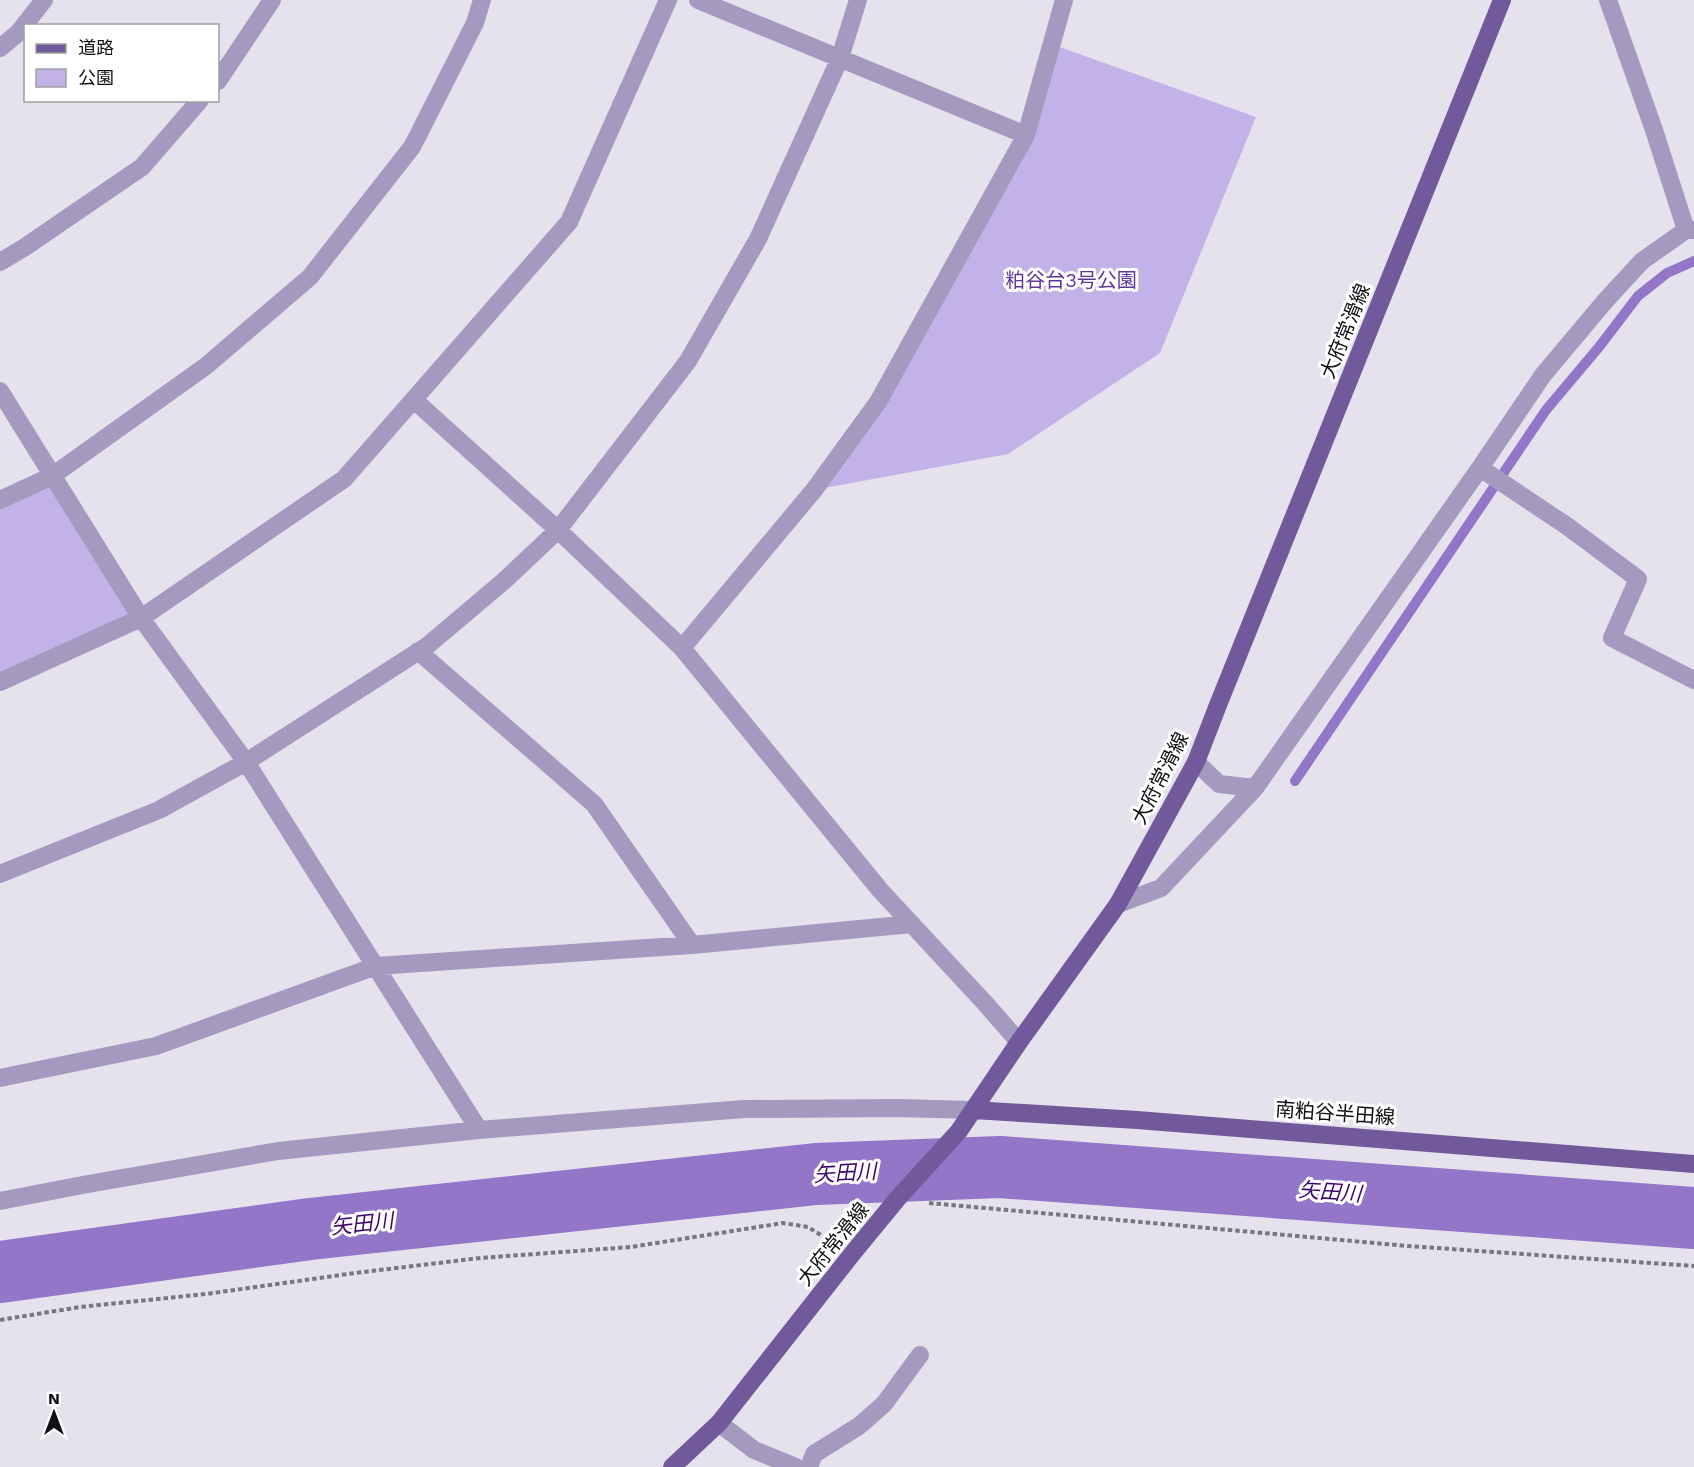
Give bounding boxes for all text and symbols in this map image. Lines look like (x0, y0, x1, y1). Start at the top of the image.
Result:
legend (24, 24, 219, 102)
text: 道路 (78, 37, 114, 58)
text: 公園 (78, 67, 114, 88)
park label: 粕谷台3号公園 (1005, 268, 1137, 292)
street label: 大府常滑線 (1315, 280, 1375, 382)
street label: 大府常滑線 (1127, 728, 1193, 828)
street label: 南粕谷半田線 (1274, 1097, 1396, 1129)
water label: 矢田川 (813, 1158, 879, 1187)
water label: 矢田川 (1298, 1177, 1364, 1206)
street label: 大府常滑線 (792, 1198, 874, 1290)
water label: 矢田川 (329, 1208, 397, 1239)
north arrow (24, 1383, 84, 1443)
text: N (48, 1389, 60, 1408)

